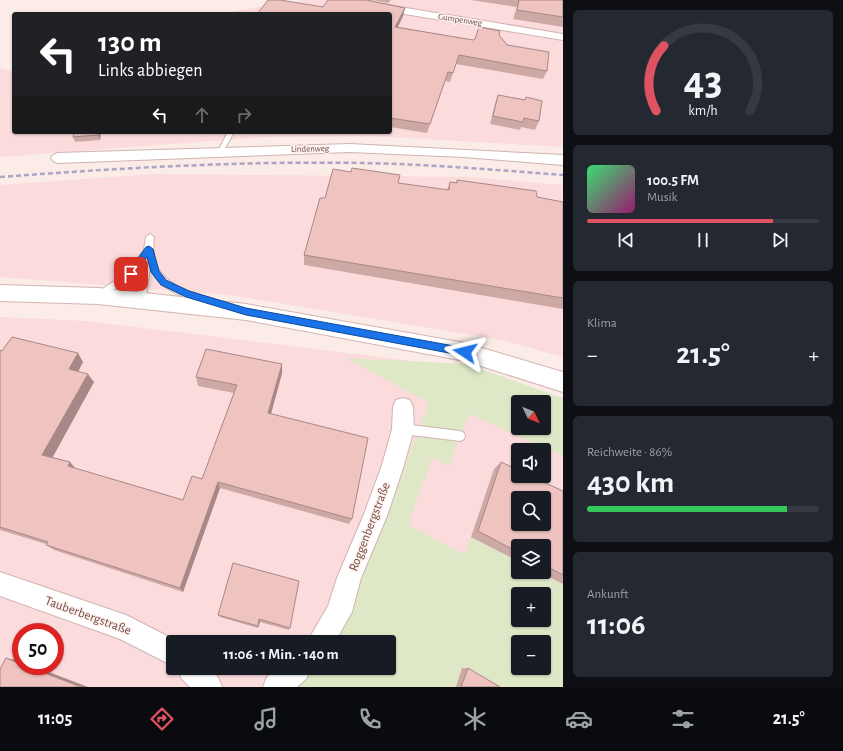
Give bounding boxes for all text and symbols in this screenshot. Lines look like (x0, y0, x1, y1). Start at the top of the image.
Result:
street label: Gumpenweg (437, 12, 483, 28)
icon: left (32, 28, 84, 80)
text: 130 m (98, 29, 162, 57)
text: 43 (684, 61, 722, 102)
text: Links abbiegen (98, 62, 203, 80)
text: km/h (688, 103, 718, 117)
icon: left (149, 104, 171, 126)
icon: ahead (191, 104, 213, 126)
icon: right (233, 104, 255, 126)
street label: Lindenweg (291, 144, 330, 154)
text: 100.5 FM (647, 173, 699, 188)
text: Musik (647, 191, 678, 204)
icon: previous (615, 229, 637, 251)
icon: pause (692, 229, 714, 251)
icon: next (769, 229, 791, 251)
pin (114, 257, 148, 291)
icon: arrive (120, 263, 142, 285)
text: Klima (587, 317, 617, 330)
position arrow (444, 331, 486, 373)
text: 21.5° (676, 339, 730, 369)
text: − (587, 344, 598, 366)
text: + (808, 344, 819, 366)
north arrow (511, 395, 551, 435)
map controls (511, 395, 551, 675)
button: sound (511, 443, 551, 483)
text: Reichweite · 86% (587, 446, 672, 459)
text: 430 km (587, 468, 674, 498)
street label: Roggenbergstraße (347, 481, 393, 573)
button: search (511, 491, 551, 531)
button: layers (511, 539, 551, 579)
button: + (511, 587, 551, 627)
text: Ankunft (587, 588, 628, 601)
street label: Tauberbergstraße (43, 594, 133, 638)
text: 11:06 (587, 610, 646, 640)
speed limit sign: 50 (12, 623, 64, 675)
button: − (511, 635, 551, 675)
text: 11:06 · 1 Min. · 140 m (223, 647, 339, 662)
icon: directions (148, 705, 176, 733)
icon: music (252, 705, 280, 733)
icon: phone (356, 705, 384, 733)
icon: climate (461, 705, 489, 733)
icon: car (565, 705, 593, 733)
icon: filters (669, 705, 697, 733)
text: 11:05 (38, 710, 72, 728)
text: 21.5° (773, 710, 805, 728)

